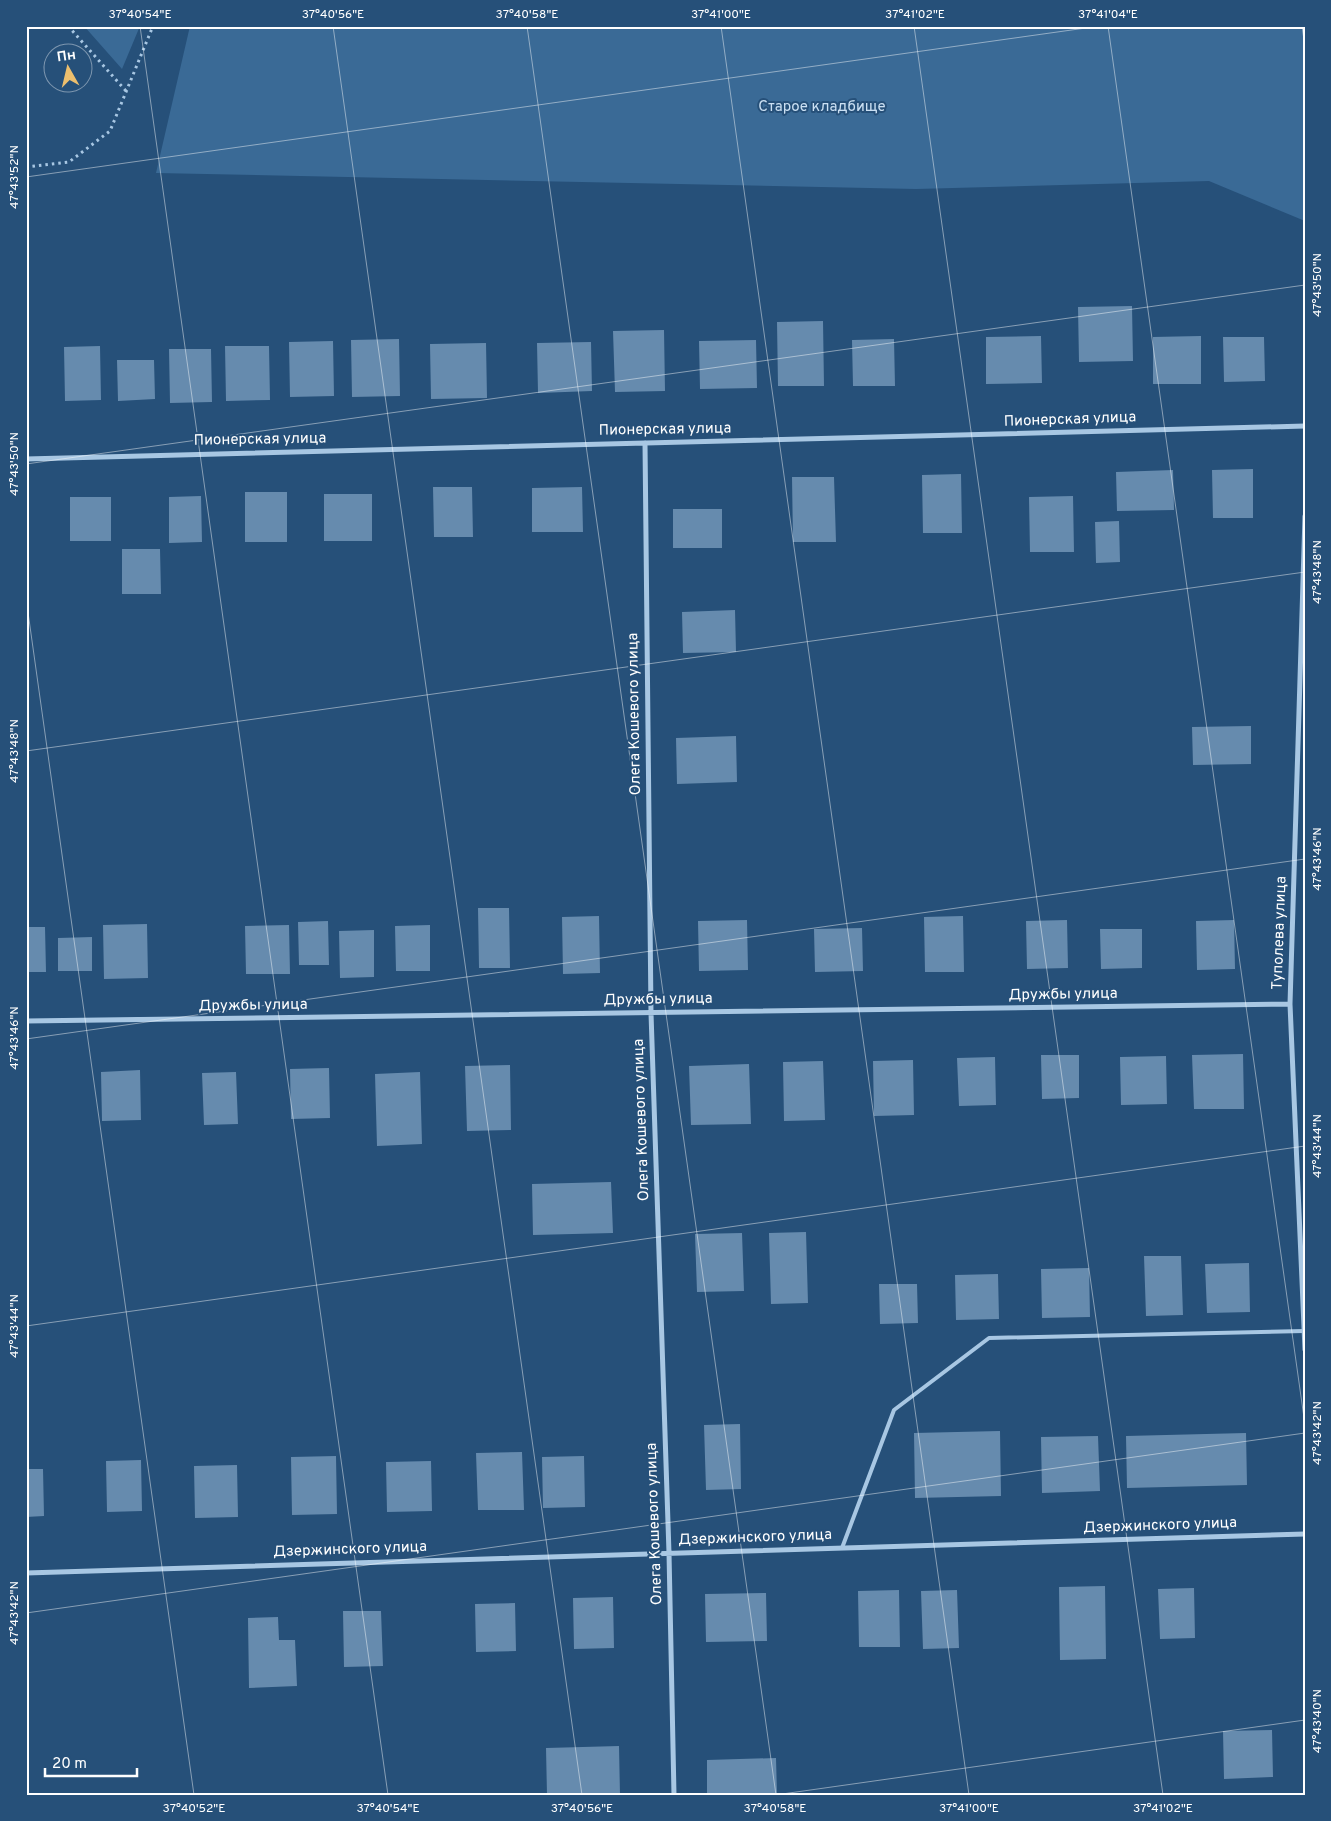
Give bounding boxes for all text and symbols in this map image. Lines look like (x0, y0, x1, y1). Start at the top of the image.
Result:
text: 37°40'54"E (108, 7, 172, 23)
text: 37°40'56"E (302, 7, 364, 23)
text: 37°40'58"E (496, 7, 558, 23)
text: 37°41'00"E (691, 7, 751, 23)
text: 37°41'02"E (885, 7, 945, 23)
text: 37°41'04"E (1078, 7, 1138, 23)
north arrow (42, 42, 92, 92)
text: Пн (56, 47, 77, 66)
park label: Старое кладбище (758, 98, 886, 117)
text: 47°43'52"N (7, 145, 23, 209)
text: 47°43'50"N (1310, 253, 1326, 317)
street label: Пионерская улица (1003, 408, 1137, 432)
street label: Пионерская улица (599, 419, 731, 441)
street label: Пионерская улица (194, 429, 326, 451)
text: 47°43'50"N (7, 432, 23, 496)
text: 47°43'48"N (1310, 540, 1326, 604)
street label: Олега Кошевого улица (624, 633, 646, 795)
text: 47°43'48"N (7, 719, 23, 783)
text: 47°43'46"N (1310, 827, 1326, 891)
street label: Туполева улица (1269, 876, 1291, 990)
street label: Дружбы улица (1008, 985, 1118, 1005)
street label: Дружбы улица (603, 990, 713, 1010)
street label: Дружбы улица (198, 996, 308, 1016)
text: 47°43'46"N (7, 1006, 23, 1070)
street label: Олега Кошевого улица (630, 1038, 654, 1202)
text: 47°43'44"N (1310, 1114, 1326, 1178)
text: 47°43'44"N (7, 1294, 23, 1358)
text: 47°43'42"N (1310, 1401, 1326, 1465)
street label: Олега Кошевого улица (643, 1442, 667, 1606)
street label: Дзержинского улица (1083, 1514, 1237, 1538)
street label: Дзержинского улица (678, 1526, 832, 1550)
street label: Дзержинского улица (273, 1538, 427, 1562)
text: 47°43'42"N (7, 1581, 23, 1645)
text: 47°43'40"N (1310, 1689, 1326, 1753)
scale bar (45, 1746, 138, 1778)
text: 20 m (52, 1755, 87, 1774)
text: 37°40'52"E (163, 1801, 225, 1817)
text: 37°40'54"E (356, 1801, 420, 1817)
text: 37°40'56"E (551, 1801, 613, 1817)
text: 37°40'58"E (744, 1801, 806, 1817)
text: 37°41'00"E (939, 1801, 999, 1817)
text: 37°41'02"E (1133, 1801, 1193, 1817)

